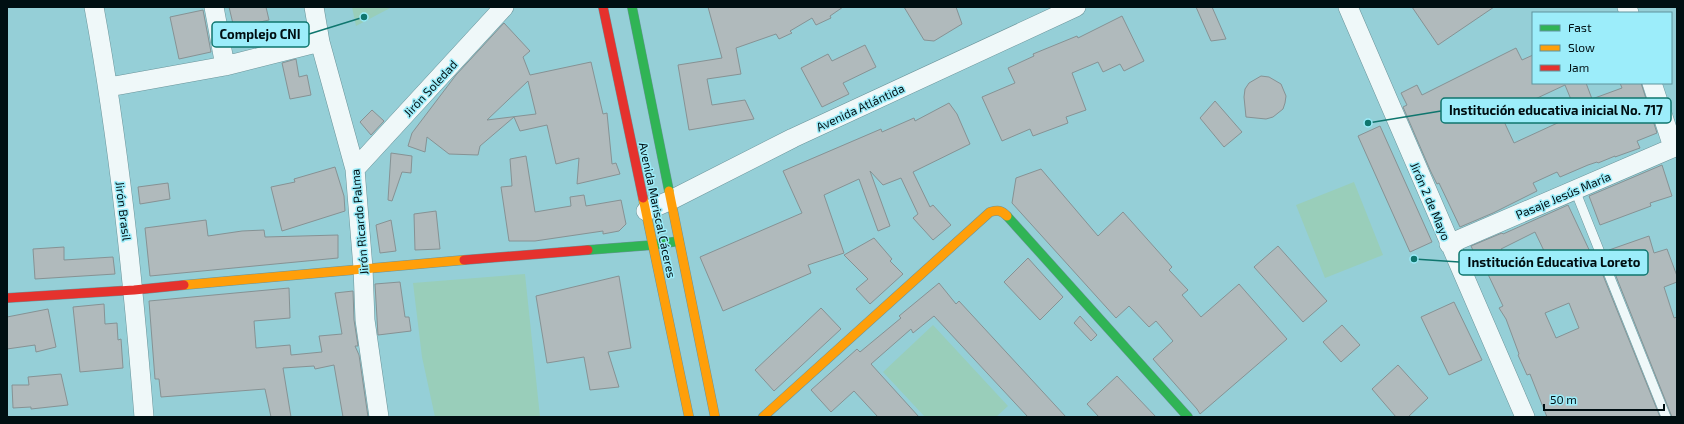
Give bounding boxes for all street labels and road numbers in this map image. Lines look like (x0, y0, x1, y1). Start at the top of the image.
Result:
street label: Jirón Soledad (400, 57, 460, 119)
street label: Avenida Atlántida (814, 80, 906, 134)
street label: Avenida Mariscal Cáceres (637, 141, 679, 279)
street label: Jirón 2 de Mayo (1408, 160, 1454, 242)
street label: Jirón Ricardo Palma (347, 168, 371, 276)
street label: Pasaje Jesús María (1513, 169, 1613, 222)
street label: Jirón Brasil (113, 181, 135, 242)

